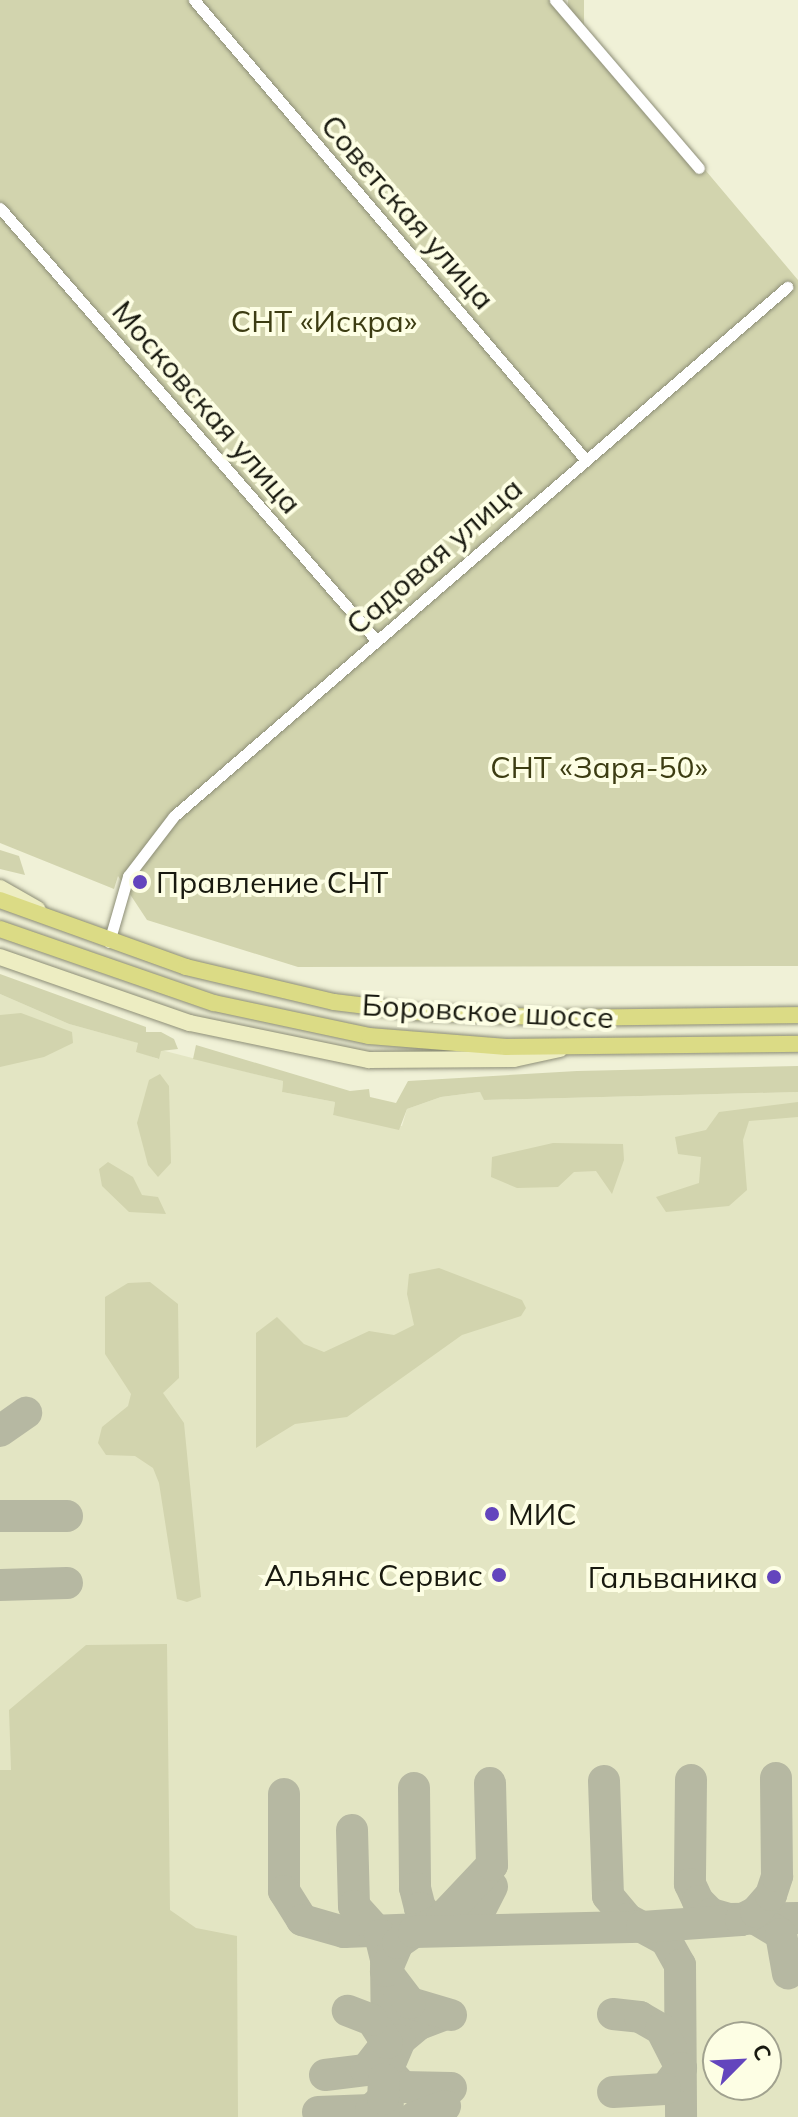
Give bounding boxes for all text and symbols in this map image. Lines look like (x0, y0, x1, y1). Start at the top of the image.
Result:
street label: Советская улица (314, 107, 502, 317)
street label: Московская улица (105, 293, 309, 521)
park label: СНТ «Искра» (231, 303, 417, 339)
street label: Садовая улица (339, 470, 529, 642)
park label: СНТ «Заря-50» (490, 749, 708, 785)
place label: Правление СНТ (156, 864, 388, 900)
marker: Правление СНТ (131, 873, 149, 891)
street label: Боровское шоссе (361, 986, 615, 1036)
place label: МИС (508, 1496, 577, 1532)
marker: МИС (483, 1505, 501, 1523)
place label: Альянс Сервис (264, 1557, 483, 1593)
place label: Гальваника (588, 1559, 758, 1595)
marker: Альянс Сервис (490, 1566, 508, 1584)
marker: Гальваника (765, 1568, 783, 1586)
north arrow (702, 2021, 782, 2101)
text: С (746, 2039, 778, 2065)

